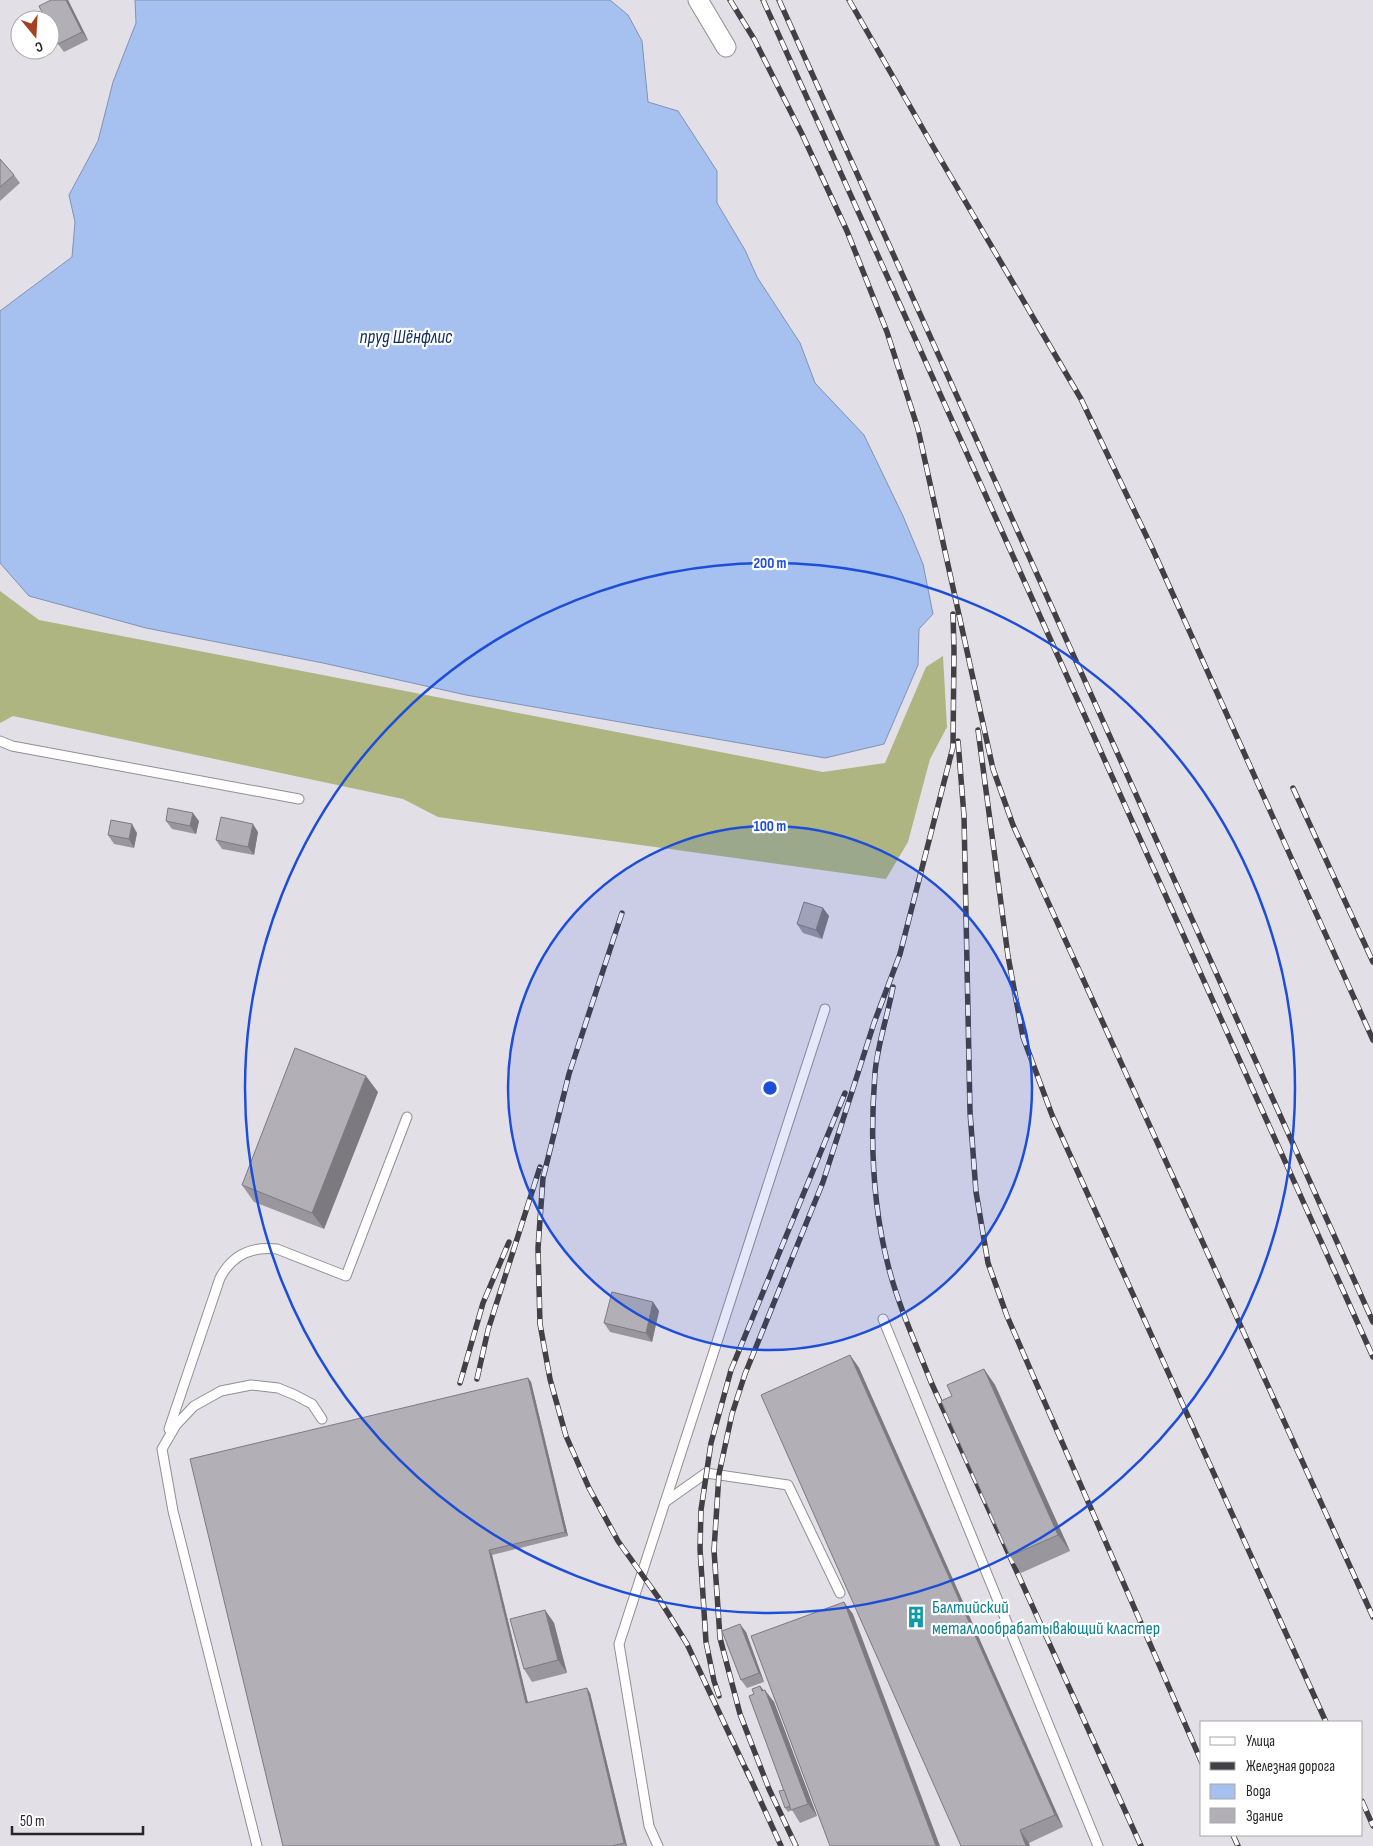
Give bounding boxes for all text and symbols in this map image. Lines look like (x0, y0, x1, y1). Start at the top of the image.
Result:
north arrow (10, 10, 60, 60)
text: С (33, 38, 45, 56)
water label: пруд Шёнфлис (360, 326, 453, 349)
text: 200 m (753, 554, 787, 573)
text: 100 m (754, 817, 786, 836)
centre of rings (761, 1079, 779, 1097)
place label: Балтийский металлообрабатывающий кластер (932, 1597, 1160, 1639)
building icon: Балтийский металлообрабатывающий кластер (903, 1604, 929, 1630)
legend (1200, 1721, 1363, 1836)
text: Улица (1246, 1732, 1275, 1751)
text: Железная дорога (1246, 1757, 1335, 1776)
text: Вода (1246, 1782, 1271, 1801)
scale bar (12, 1804, 144, 1836)
text: Здание (1246, 1807, 1283, 1826)
text: 50 m (20, 1812, 45, 1831)

